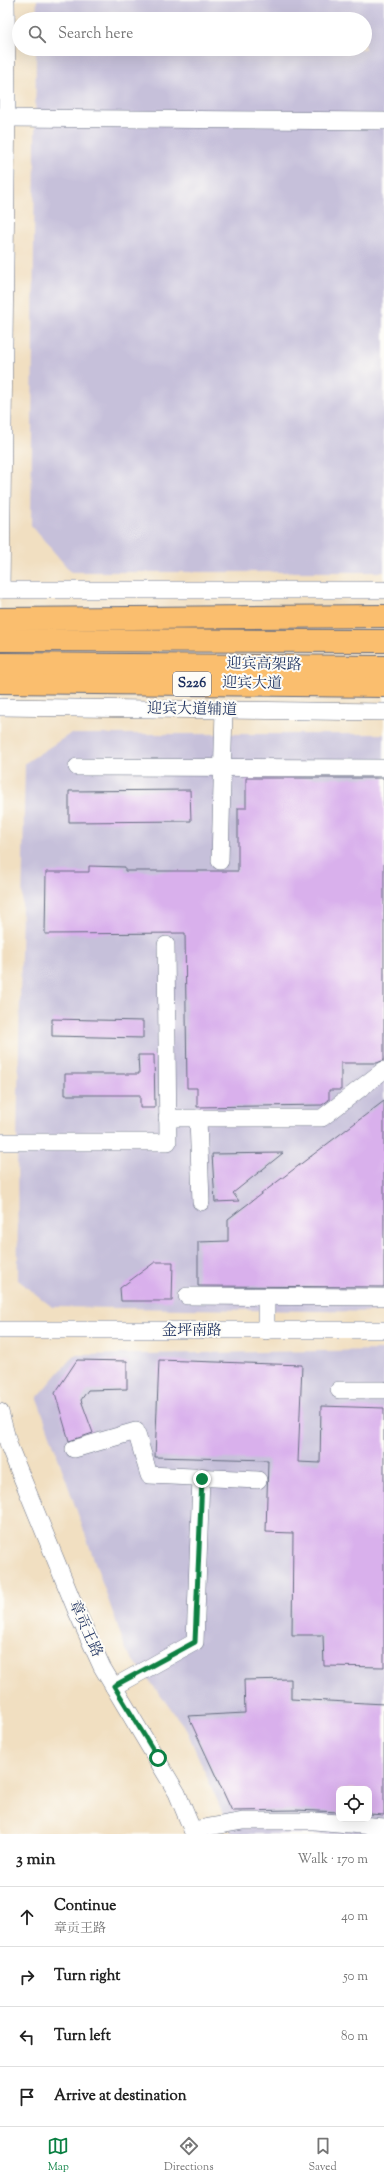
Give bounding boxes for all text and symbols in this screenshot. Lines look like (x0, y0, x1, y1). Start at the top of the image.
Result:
search box (12, 12, 372, 56)
icon: search (26, 23, 48, 45)
text: Search here (58, 24, 133, 45)
street label: 迎宾高架路 (226, 654, 302, 676)
road number: S226 (173, 672, 211, 696)
street label: 迎宾大道 (222, 673, 282, 695)
street label: 迎宾大道辅道 (147, 699, 237, 721)
street label: 金坪南路 (162, 1321, 222, 1342)
route end (193, 1470, 211, 1488)
street label: 章贡王路 (63, 1597, 107, 1661)
route start (149, 1749, 167, 1767)
map controls (336, 1786, 372, 1822)
button: locate (336, 1786, 372, 1822)
text: 3 min (16, 1848, 55, 1872)
text: Walk · 170 m (298, 1851, 368, 1869)
text: Continue (54, 1896, 116, 1917)
icon: ahead (16, 1906, 38, 1928)
text: 40 m (341, 1908, 368, 1926)
text: 章贡王路 (54, 1920, 106, 1938)
icon: right (16, 1966, 38, 1988)
text: Turn right (54, 1966, 120, 1987)
text: 50 m (343, 1968, 368, 1986)
icon: left (16, 2026, 38, 2048)
text: Turn left (54, 2026, 111, 2047)
text: 80 m (341, 2028, 368, 2046)
icon: arrive (16, 2086, 38, 2108)
text: Arrive at destination (54, 2086, 187, 2107)
tab: Map (47, 2135, 69, 2175)
tab: Directions (164, 2135, 214, 2175)
tab: Saved (308, 2135, 337, 2175)

